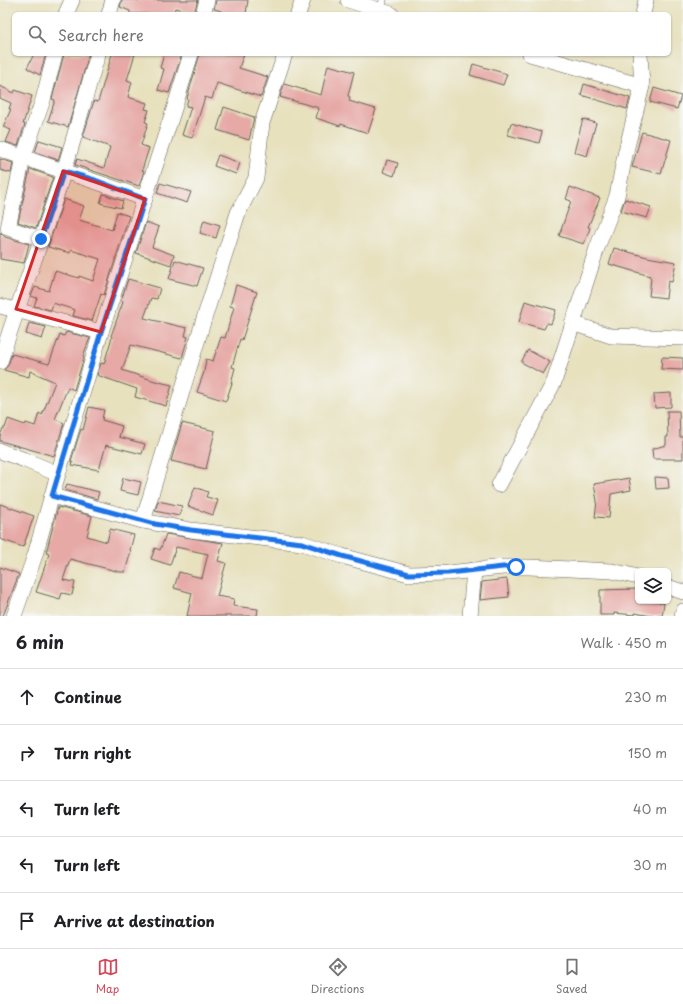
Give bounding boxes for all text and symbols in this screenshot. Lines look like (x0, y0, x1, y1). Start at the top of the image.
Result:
search box (12, 12, 671, 56)
icon: search (26, 23, 48, 45)
text: Search here (58, 23, 144, 46)
route end (32, 230, 50, 248)
route start (507, 558, 525, 576)
map controls (635, 568, 671, 604)
button: layers (635, 568, 671, 604)
text: 6 min (16, 629, 64, 655)
text: Walk · 450 m (581, 633, 667, 652)
text: Continue (54, 685, 122, 708)
icon: ahead (16, 686, 38, 708)
text: 230 m (625, 687, 667, 706)
text: Turn right (54, 741, 131, 764)
icon: right (16, 742, 38, 764)
text: 150 m (628, 743, 667, 762)
text: Turn left (54, 797, 120, 820)
icon: left (16, 798, 38, 820)
text: 40 m (633, 799, 667, 818)
text: Turn left (54, 853, 120, 876)
icon: left (16, 854, 38, 876)
text: 30 m (633, 855, 667, 874)
text: Arrive at destination (54, 909, 215, 932)
icon: arrive (16, 910, 38, 932)
tab: Map (96, 956, 119, 997)
tab: Directions (311, 956, 364, 997)
tab: Saved (556, 956, 587, 997)

